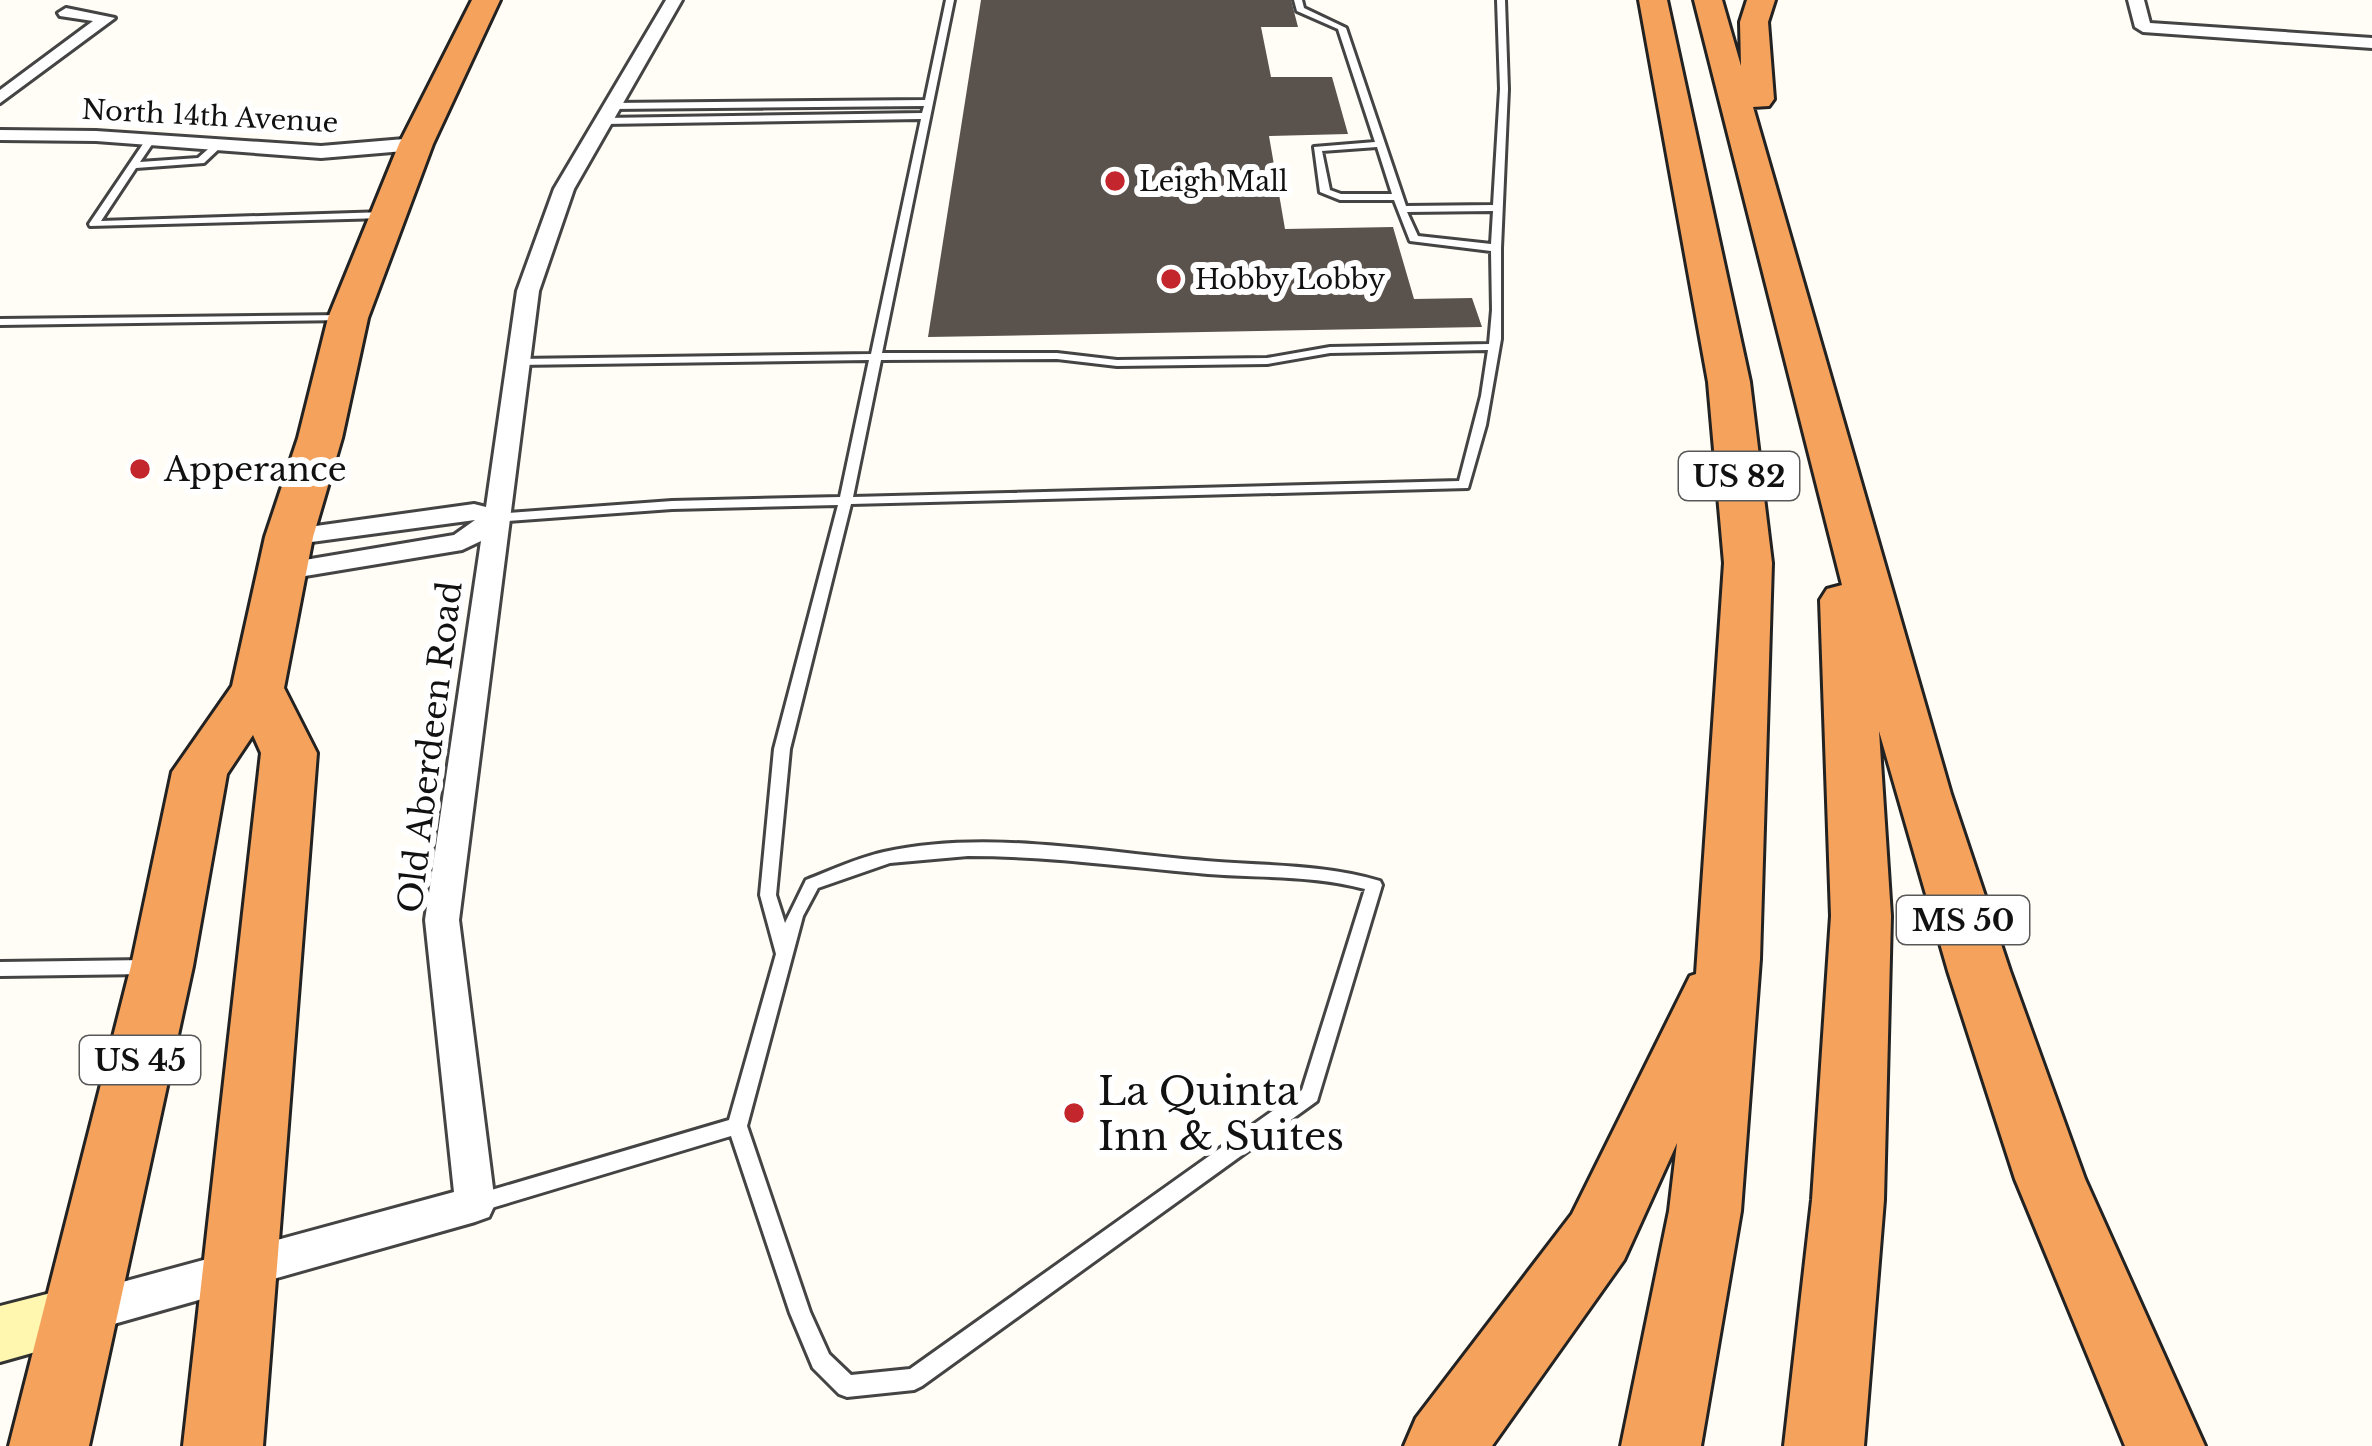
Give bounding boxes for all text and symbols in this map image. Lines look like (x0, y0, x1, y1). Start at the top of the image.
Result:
street label: North 14th Avenue (81, 93, 339, 139)
place label: Leigh Mall (1139, 165, 1288, 198)
marker: Leigh Mall (1102, 168, 1128, 194)
place label: Hobby Lobby (1195, 263, 1385, 296)
marker: Hobby Lobby (1158, 266, 1184, 292)
place label: Apperance (163, 449, 347, 490)
road number: US 82 (1679, 452, 1799, 500)
marker: Apperance (127, 456, 153, 482)
street label: Old Aberdeen Road (389, 579, 471, 915)
road number: MS 50 (1897, 896, 2029, 944)
road number: US 45 (80, 1036, 200, 1084)
place label: La Quinta Inn & Suites (1098, 1067, 1344, 1161)
marker: La Quinta Inn & Suites (1061, 1100, 1087, 1126)

